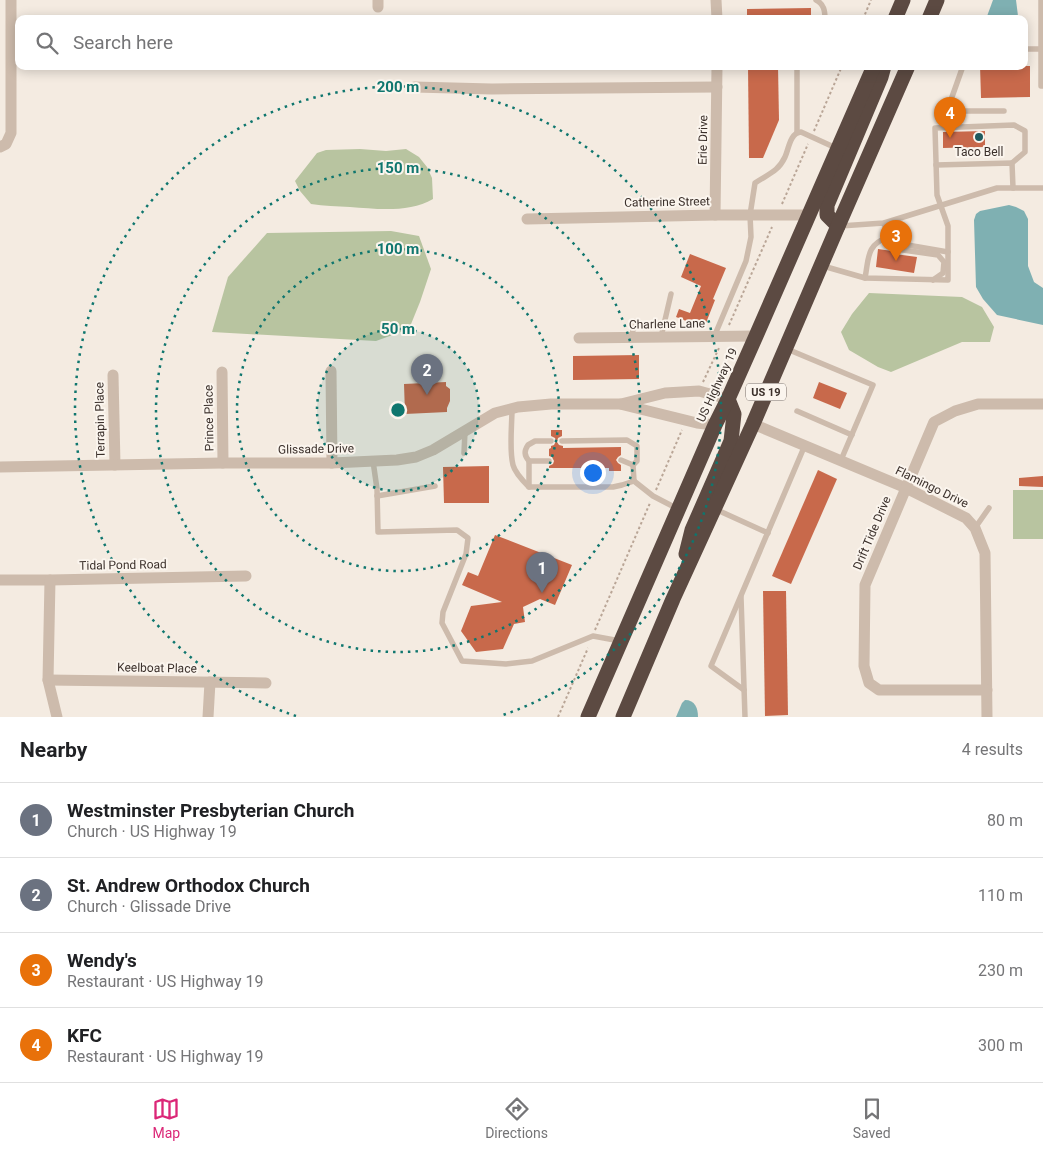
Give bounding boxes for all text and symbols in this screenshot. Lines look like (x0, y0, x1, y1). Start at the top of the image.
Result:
search box (15, 15, 1028, 70)
icon: search (33, 29, 61, 57)
text: Search here (73, 31, 173, 54)
text: 200 m (377, 78, 419, 96)
pin: 4 (934, 97, 966, 138)
street label: Erie Drive (696, 115, 710, 165)
marker: Taco Bell (973, 131, 985, 143)
place label: Taco Bell (955, 145, 1003, 159)
text: 150 m (377, 159, 419, 177)
street label: Catherine Street (624, 194, 710, 210)
pin: 3 (880, 220, 912, 261)
text: 100 m (377, 240, 419, 258)
street label: Charlene Lane (629, 316, 705, 332)
text: 50 m (381, 320, 415, 338)
street label: US Highway 19 (694, 346, 740, 424)
pin: 2 (411, 354, 443, 395)
street label: Terrapin Place (92, 382, 108, 458)
road number: US 19 (746, 384, 786, 401)
street label: Prince Place (201, 385, 217, 451)
centre of rings (389, 401, 407, 419)
street label: Glissade Drive (278, 441, 354, 457)
your location (580, 460, 606, 486)
street label: Flamingo Drive (893, 463, 971, 511)
street label: Drift Tide Drive (850, 494, 894, 572)
pin: 1 (526, 552, 558, 593)
street label: Tidal Pond Road (79, 557, 167, 573)
street label: Keelboat Place (117, 660, 197, 676)
text: Nearby (20, 738, 87, 762)
text: 4 results (962, 740, 1023, 759)
text: Westminster Presbyterian Church (67, 799, 355, 822)
text: 1 (31, 811, 41, 830)
text: 80 m (987, 811, 1023, 830)
text: Church · US Highway 19 (67, 822, 237, 841)
text: St. Andrew Orthodox Church (67, 874, 310, 897)
text: 2 (31, 886, 41, 905)
text: 110 m (978, 886, 1023, 905)
text: Church · Glissade Drive (67, 897, 231, 916)
text: Wendy's (67, 949, 137, 972)
text: 3 (31, 961, 41, 980)
text: 230 m (978, 961, 1023, 980)
text: Restaurant · US Highway 19 (67, 972, 263, 991)
text: KFC (67, 1024, 102, 1047)
text: 4 (31, 1036, 41, 1055)
text: 300 m (978, 1036, 1023, 1055)
text: Restaurant · US Highway 19 (67, 1047, 263, 1066)
tab: Map (152, 1095, 180, 1141)
tab: Directions (485, 1095, 548, 1141)
tab: Saved (853, 1095, 891, 1141)

